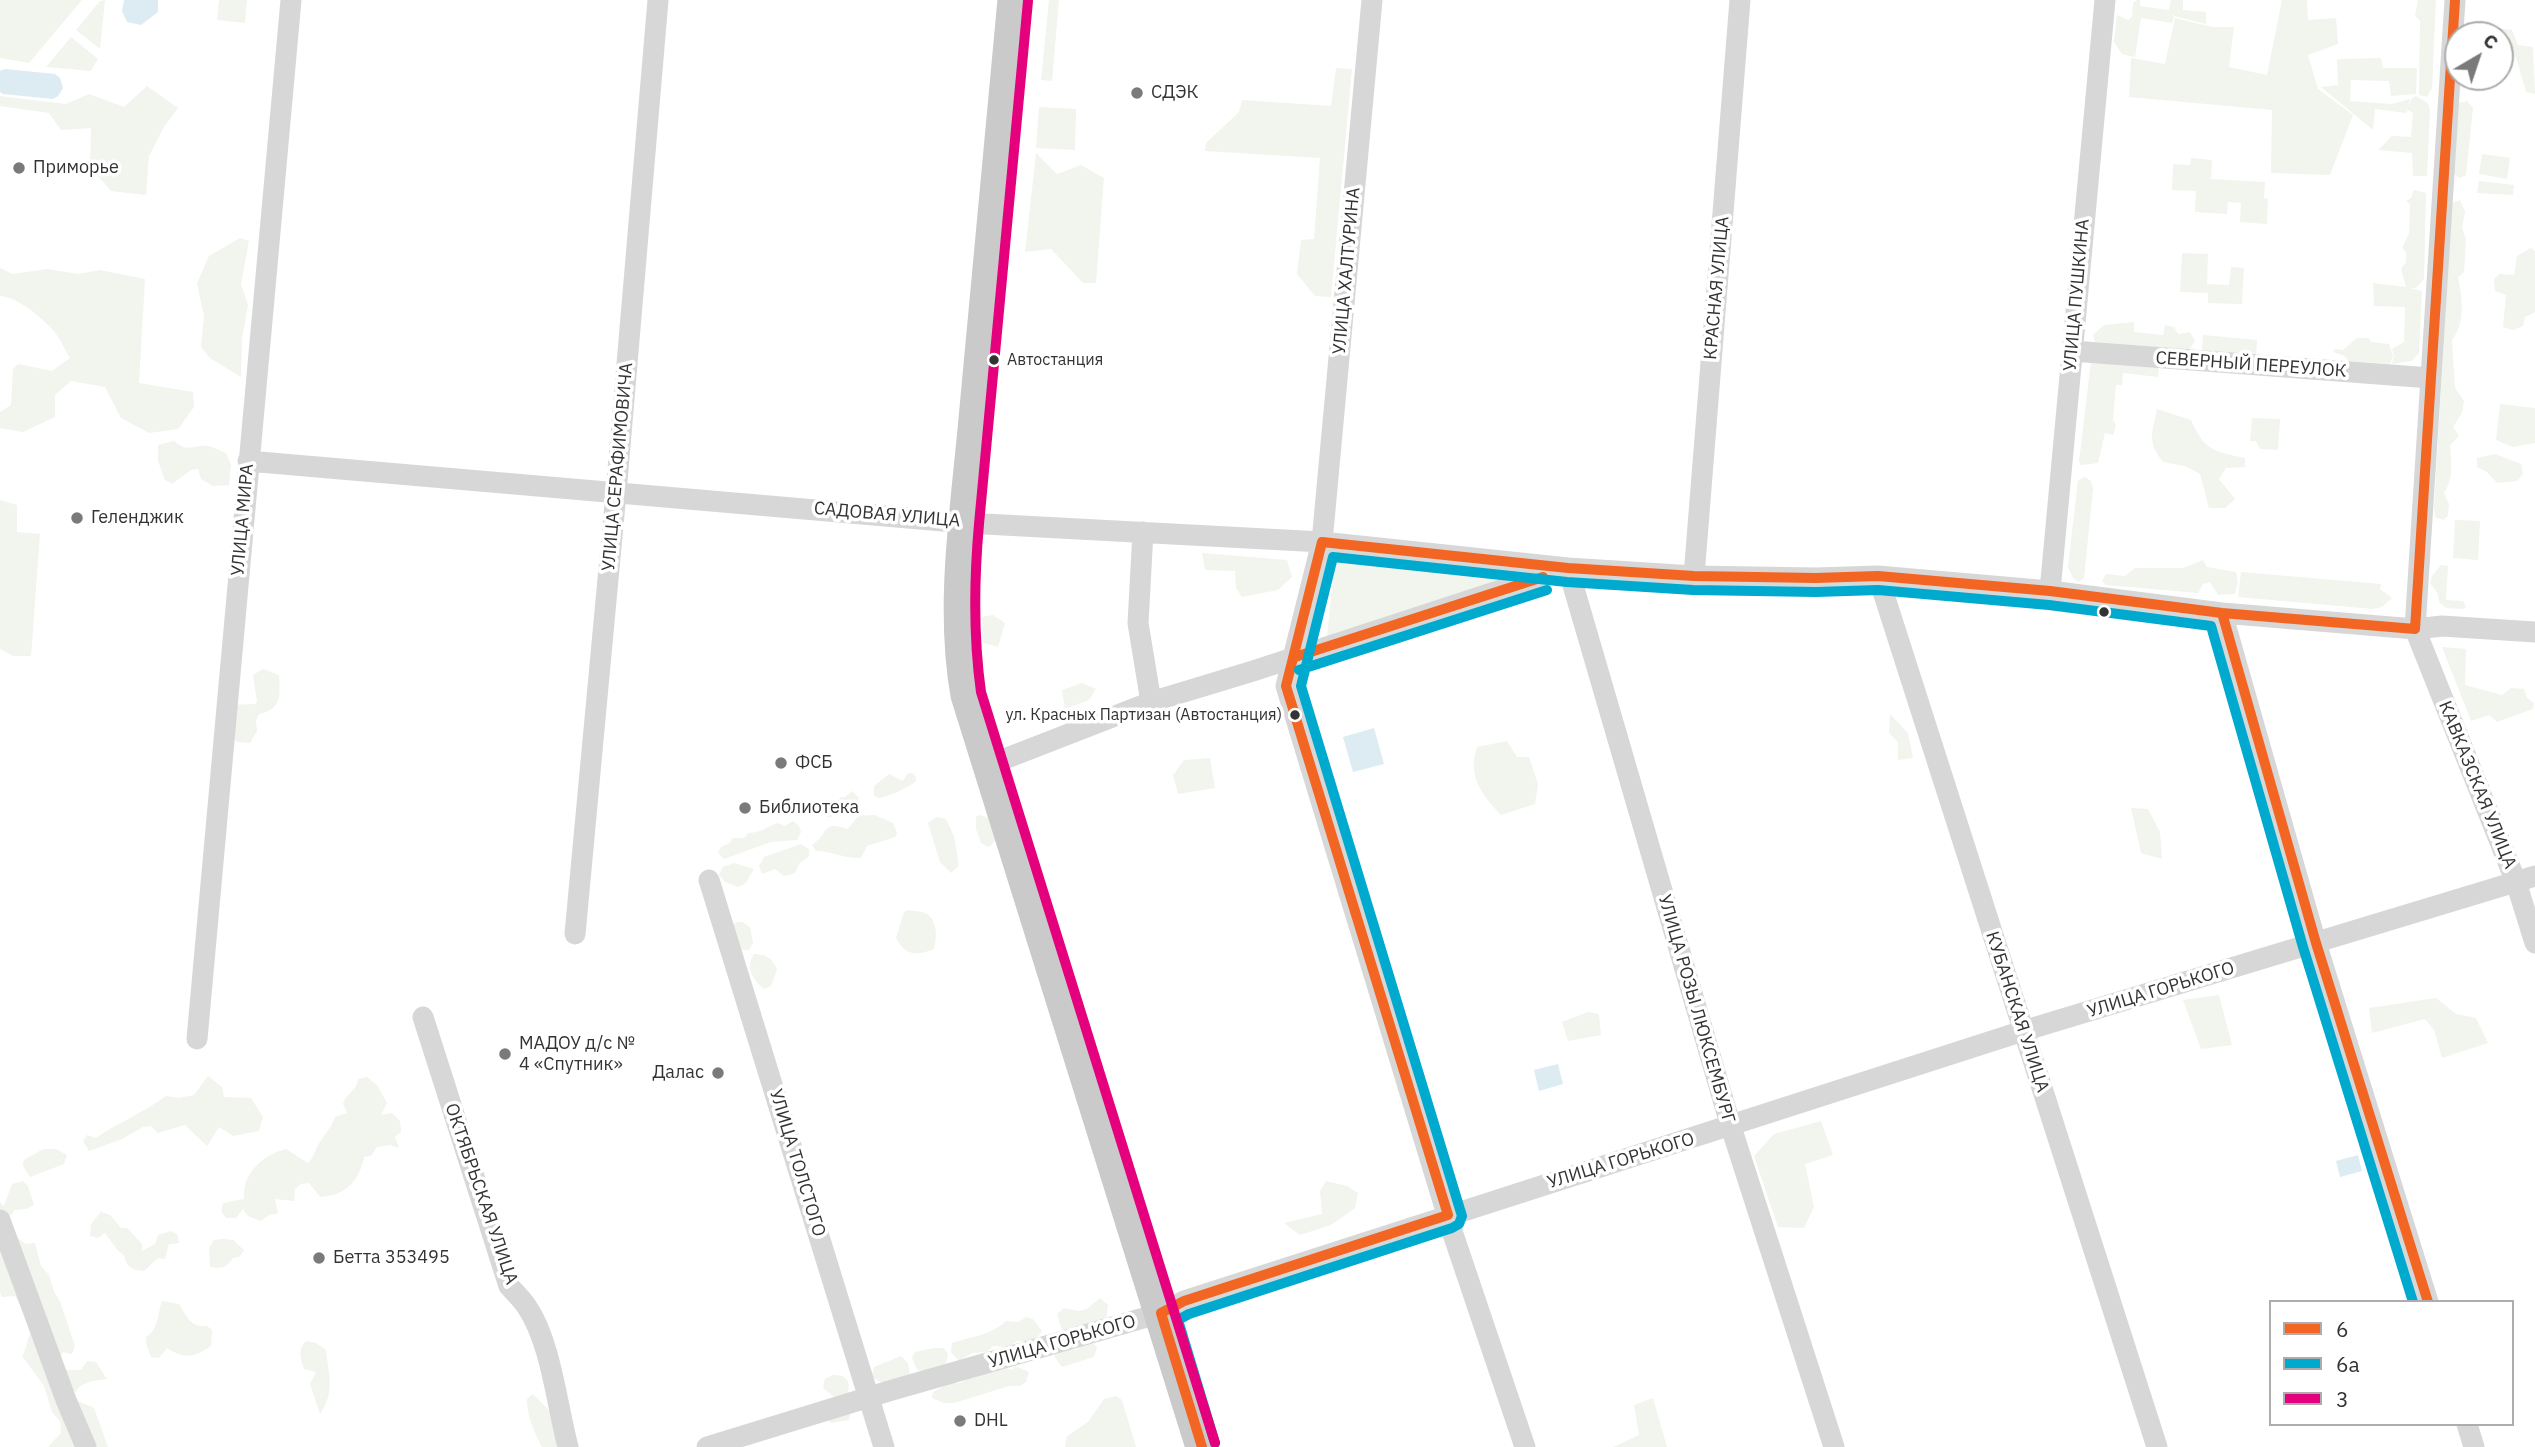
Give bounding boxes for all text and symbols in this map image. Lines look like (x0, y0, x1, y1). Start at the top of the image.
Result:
north arrow (2444, 21, 2514, 91)
text: С (2479, 28, 2503, 54)
place label: СДЭК (1151, 82, 1198, 104)
marker: СДЭК (1129, 85, 1145, 101)
place label: Приморье (33, 157, 119, 179)
marker: Приморье (11, 160, 27, 176)
street label: УЛИЦА ХАЛТУРИНА (1329, 186, 1365, 356)
street label: КРАСНАЯ УЛИЦА (1700, 215, 1734, 361)
street label: УЛИЦА ПУШКИНА (2060, 218, 2094, 372)
street label: СЕВЕРНЫЙ ПЕРЕУЛОК (2155, 348, 2347, 382)
place label: Автостанция (1007, 350, 1103, 370)
marker: Автостанция (987, 353, 1001, 367)
street label: УЛИЦА СЕРАФИМОВИЧА (598, 362, 638, 572)
street label: УЛИЦА МИРА (227, 463, 259, 577)
street label: САДОВАЯ УЛИЦА (813, 498, 961, 532)
place label: Геленджик (91, 507, 184, 529)
marker: Геленджик (69, 510, 85, 526)
unlabelled marker (2097, 605, 2111, 619)
street label: КАВКАЗСКАЯ УЛИЦА (2433, 698, 2521, 872)
place label: ул. Красных Партизан (Автостанция) (1005, 705, 1282, 725)
marker: ул. Красных Партизан (Автостанция) (1288, 708, 1302, 722)
place label: ФСБ (795, 752, 833, 774)
marker: ФСБ (773, 755, 789, 771)
place label: Библиотека (759, 797, 859, 819)
marker: Библиотека (737, 800, 753, 816)
street label: УЛИЦА РОЗЫ ЛЮКСЕМБУРГ (1653, 892, 1739, 1126)
street label: КУБАНСКАЯ УЛИЦА (1981, 929, 2053, 1095)
street label: УЛИЦА ГОРЬКОГО (2085, 957, 2237, 1023)
place label: МАДОУ д/с № 4 «Спутник» (519, 1033, 635, 1076)
marker: МАДОУ д/с № 4 «Спутник» (497, 1046, 513, 1062)
place label: Далас (652, 1062, 704, 1084)
marker: Далас (710, 1065, 726, 1081)
street label: УЛИЦА ТОЛСТОГО (764, 1087, 830, 1239)
street label: ОКТЯБРЬСКАЯ УЛИЦА (440, 1101, 522, 1287)
street label: УЛИЦА ГОРЬКОГО (1545, 1128, 1697, 1194)
place label: Бетта 353495 (333, 1247, 450, 1269)
marker: Бетта 353495 (311, 1250, 327, 1266)
legend (2269, 1300, 2514, 1426)
street label: УЛИЦА ГОРЬКОГО (986, 1311, 1138, 1373)
text: 6 (2336, 1315, 2349, 1343)
text: 6а (2336, 1350, 2360, 1378)
text: 3 (2336, 1385, 2349, 1413)
place label: DHL (974, 1410, 1008, 1432)
marker: DHL (952, 1413, 968, 1429)

